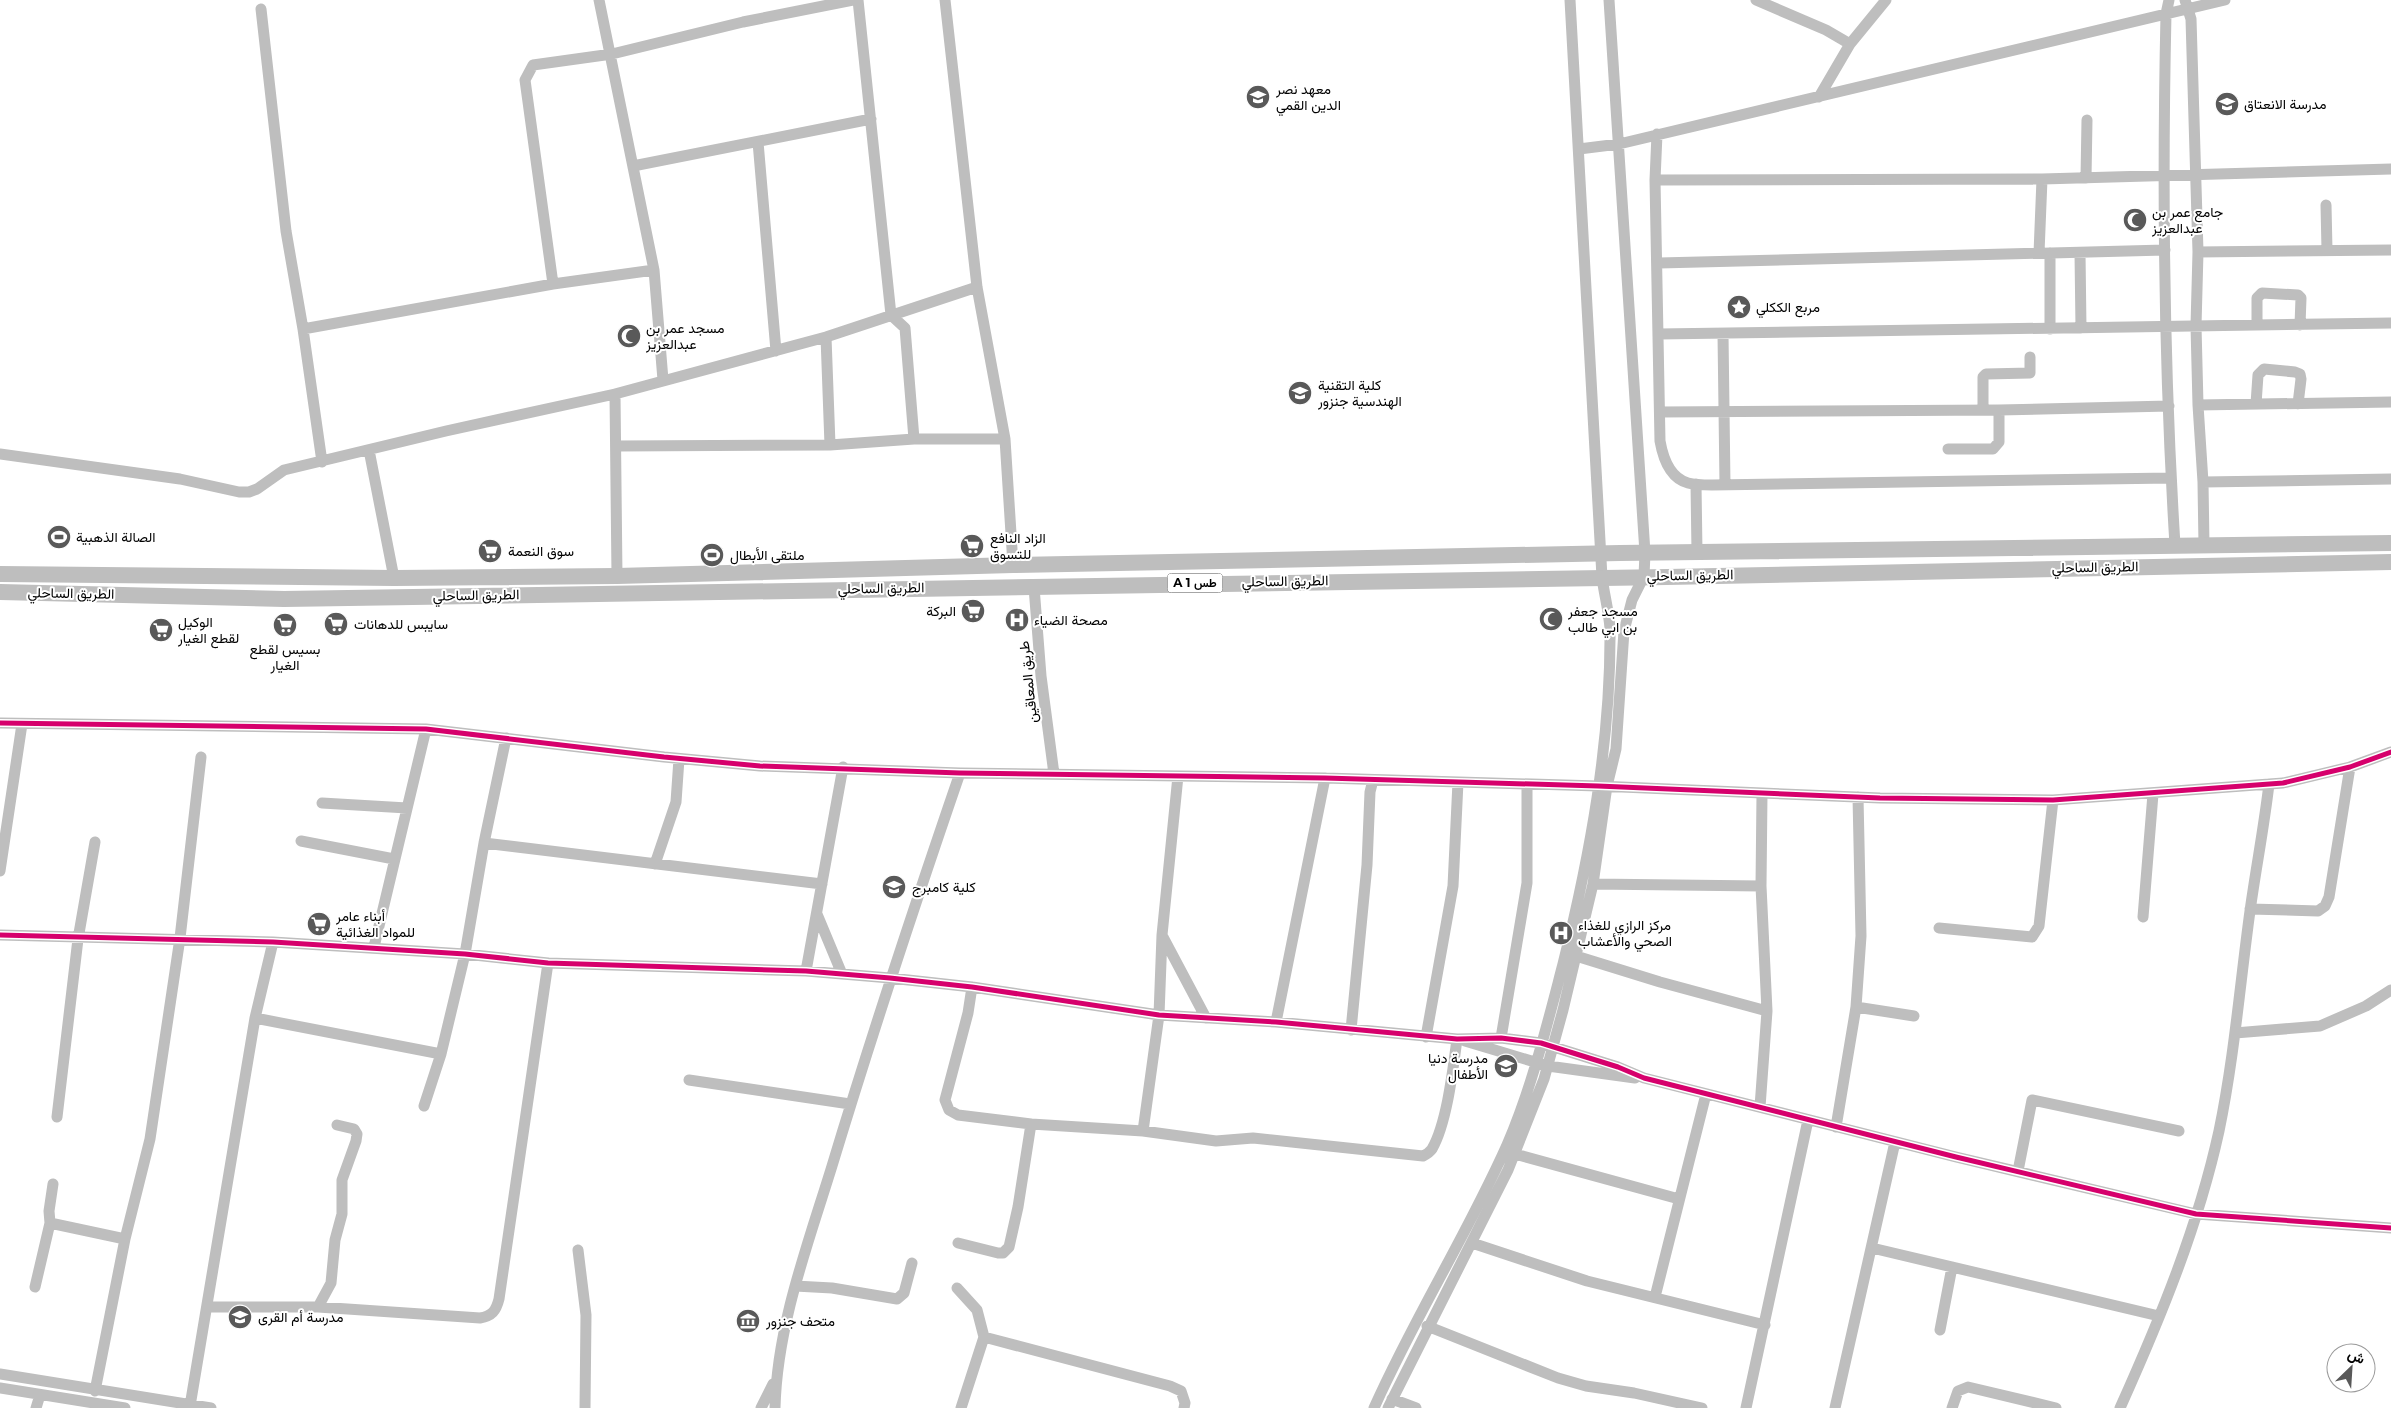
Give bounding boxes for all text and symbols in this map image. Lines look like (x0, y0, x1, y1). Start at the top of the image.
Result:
place label: معهد نصر الدين القمي (1275, 80, 1341, 117)
school or university icon: معهد نصر الدين القمي (1245, 84, 1271, 110)
school or university icon: مدرسة الانعتاق (2214, 91, 2240, 117)
place label: مدرسة الانعتاق (2244, 95, 2327, 113)
place label: جامع عمر بن عبدالعزيز (2151, 203, 2223, 237)
mosque icon: جامع عمر بن عبدالعزيز (2122, 207, 2148, 233)
place icon: مربع الككلي (1726, 294, 1752, 320)
place label: مربع الككلي (1756, 298, 1820, 319)
place label: مسجد عمر بن عبدالعزيز (645, 319, 725, 353)
mosque icon: مسجد عمر بن عبدالعزيز (616, 323, 642, 349)
place label: كلية التقنية الهندسية جنزور (1317, 376, 1402, 410)
school or university icon: كلية التقنية الهندسية جنزور (1287, 380, 1313, 406)
sports icon: الصالة الذهبية (46, 524, 72, 550)
place label: الصالة الذهبية (76, 528, 156, 546)
place label: الزاد النافع للتسوق (990, 529, 1046, 563)
supermarket icon: الزاد النافع للتسوق (959, 533, 985, 559)
supermarket icon: سوق النعمة (477, 538, 503, 564)
place label: سوق النعمة (508, 542, 574, 560)
sports icon: ملتقى الأبطال (699, 542, 725, 568)
place label: ملتقى الأبطال (730, 546, 804, 565)
street label: الطريق الساحلي (2052, 557, 2139, 580)
street label: الطريق الساحلي (1647, 565, 1734, 588)
street label: الطريق الساحلي (1242, 571, 1329, 594)
road number: A 1 طس (1168, 574, 1222, 592)
street label: الطريق الساحلي (838, 578, 925, 601)
street label: الطريق الساحلي (27, 583, 114, 606)
street label: الطريق الساحلي (433, 585, 520, 608)
supermarket icon: البركة (960, 598, 986, 624)
place label: البركة (926, 602, 956, 620)
place label: مسجد جعفر بن ابي طالب (1567, 602, 1638, 639)
mosque icon: مسجد جعفر بن ابي طالب (1538, 606, 1564, 632)
hospital icon: مصحة الضياء (1004, 607, 1030, 633)
supermarket icon: سايبس للدهانات (323, 611, 349, 637)
place label: مصحة الضياء (1034, 611, 1108, 629)
supermarket icon: بسيس لقطع الغيار (272, 612, 298, 638)
place label: الوكيل لقطع الغيار (177, 613, 239, 649)
place label: سايبس للدهانات (354, 615, 448, 633)
supermarket icon: الوكيل لقطع الغيار (148, 617, 174, 643)
place label: بسيس لقطع الغيار (250, 640, 320, 674)
street label: طريق المعاقين (1015, 640, 1041, 724)
school or university icon: كلية كامبرج (881, 874, 907, 900)
place label: كلية كامبرج (912, 878, 976, 898)
place label: أبناء عامر للمواد الغذائية (335, 907, 415, 941)
supermarket icon: أبناء عامر للمواد الغذائية (306, 911, 332, 937)
place label: مركز الرازي للغذاء الصحي والأعشاب (1578, 916, 1672, 953)
hospital icon: مركز الرازي للغذاء الصحي والأعشاب (1548, 920, 1574, 946)
place label: مدرسة دنيا الأطفال (1428, 1049, 1488, 1084)
school or university icon: مدرسة دنيا الأطفال (1493, 1053, 1519, 1079)
school or university icon: مدرسة أم القرى (227, 1304, 253, 1330)
place label: مدرسة أم القرى (258, 1308, 343, 1326)
museum icon: متحف جنزور (735, 1308, 761, 1334)
place label: متحف جنزور (765, 1312, 835, 1330)
north arrow (2326, 1343, 2376, 1393)
text: ش (2345, 1345, 2368, 1368)

